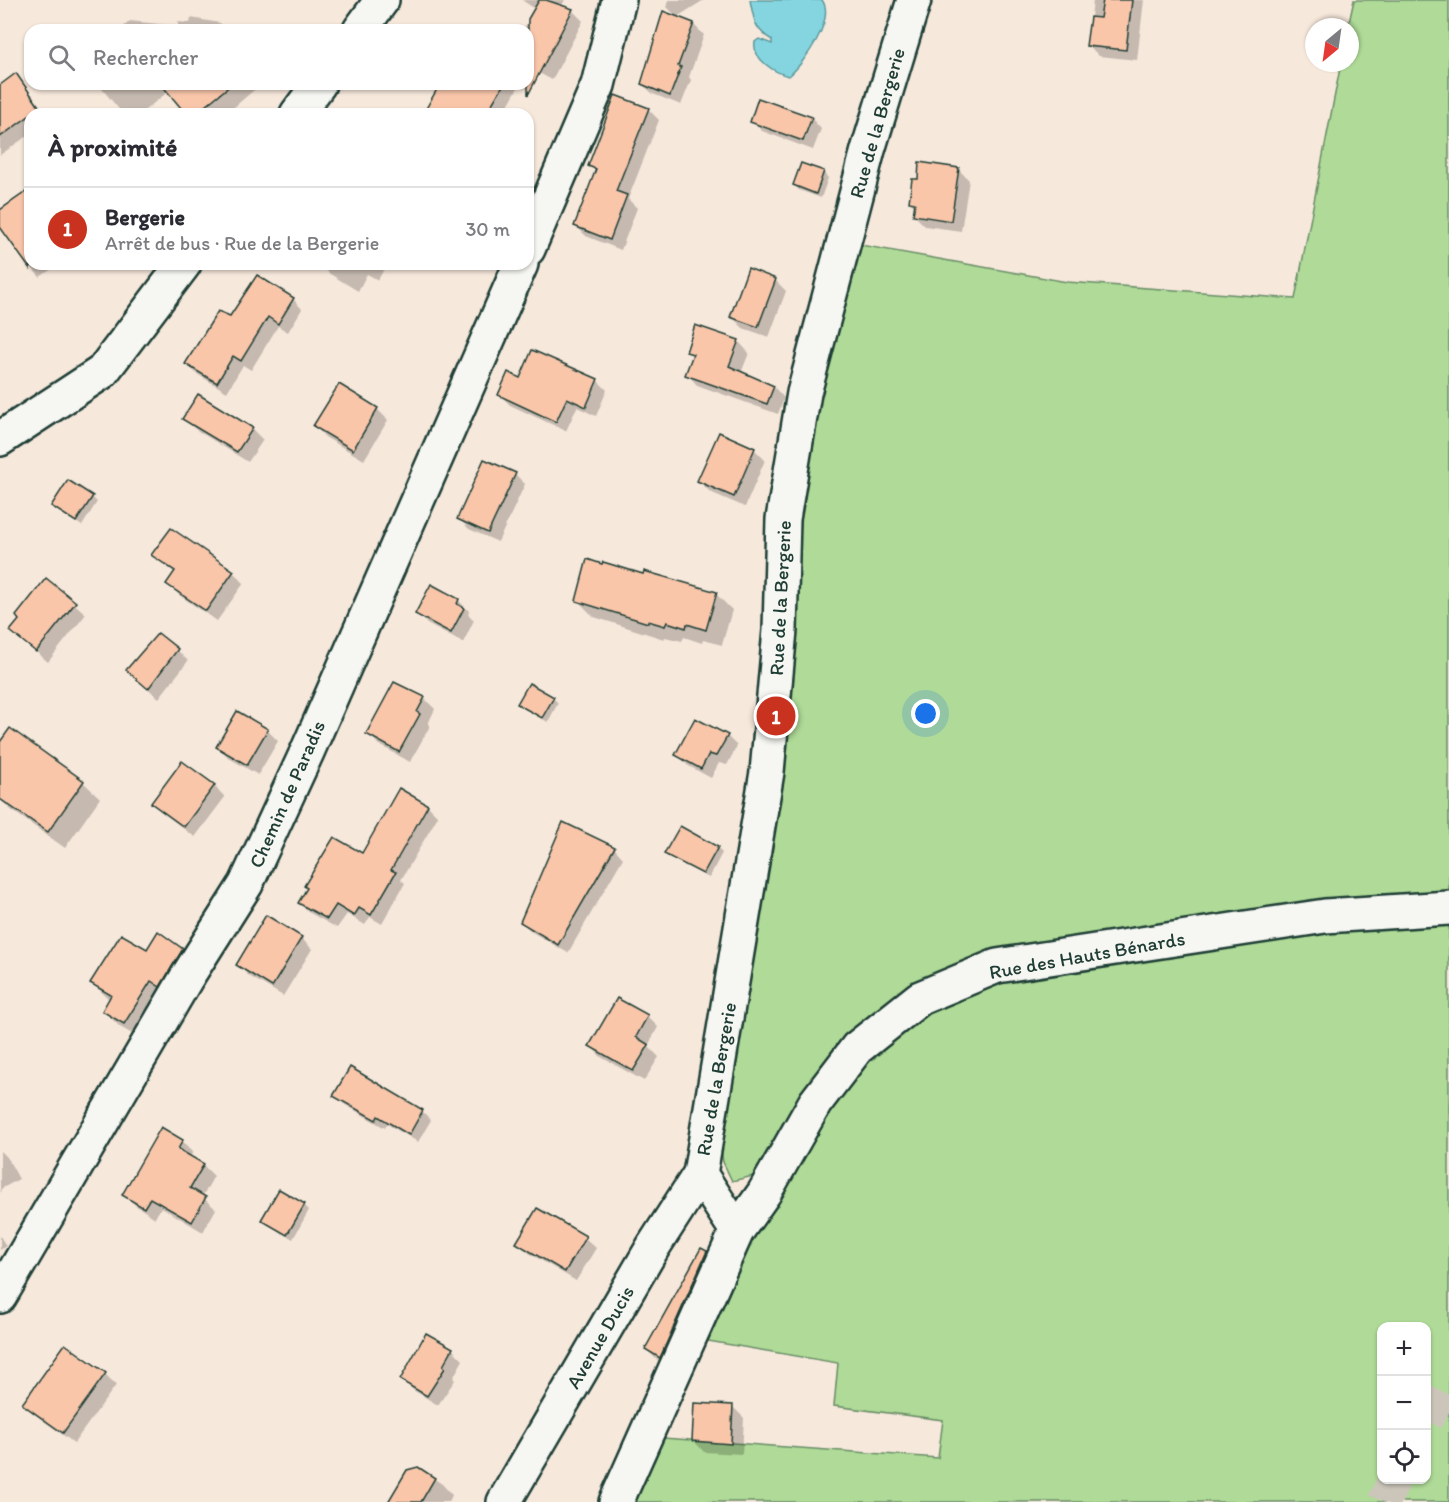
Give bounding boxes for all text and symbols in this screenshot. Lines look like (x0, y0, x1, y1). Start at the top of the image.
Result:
north arrow (1305, 18, 1359, 72)
search box (24, 24, 534, 90)
icon: search (45, 41, 78, 74)
text: Rechercher (93, 44, 198, 71)
street label: Rue de la Bergerie (844, 45, 910, 201)
text: À proximité (48, 131, 177, 163)
text: Bergerie (105, 204, 185, 231)
text: 1 (63, 217, 72, 241)
text: 30 m (465, 217, 510, 241)
text: Arrêt de bus · Rue de la Bergerie (105, 231, 379, 255)
street label: Rue de la Bergerie (764, 520, 796, 676)
pin: 1 (756, 694, 796, 738)
your location (911, 699, 940, 728)
street label: Chemin de Paradis (244, 716, 330, 871)
street label: Rue des Hauts Bénards (987, 926, 1187, 984)
street label: Rue de la Bergerie (691, 1000, 741, 1158)
street label: Avenue Ducis (561, 1281, 639, 1393)
map controls (1377, 1322, 1431, 1484)
button: + (1377, 1322, 1431, 1376)
button: − (1377, 1376, 1431, 1430)
button: locate (1377, 1430, 1431, 1484)

